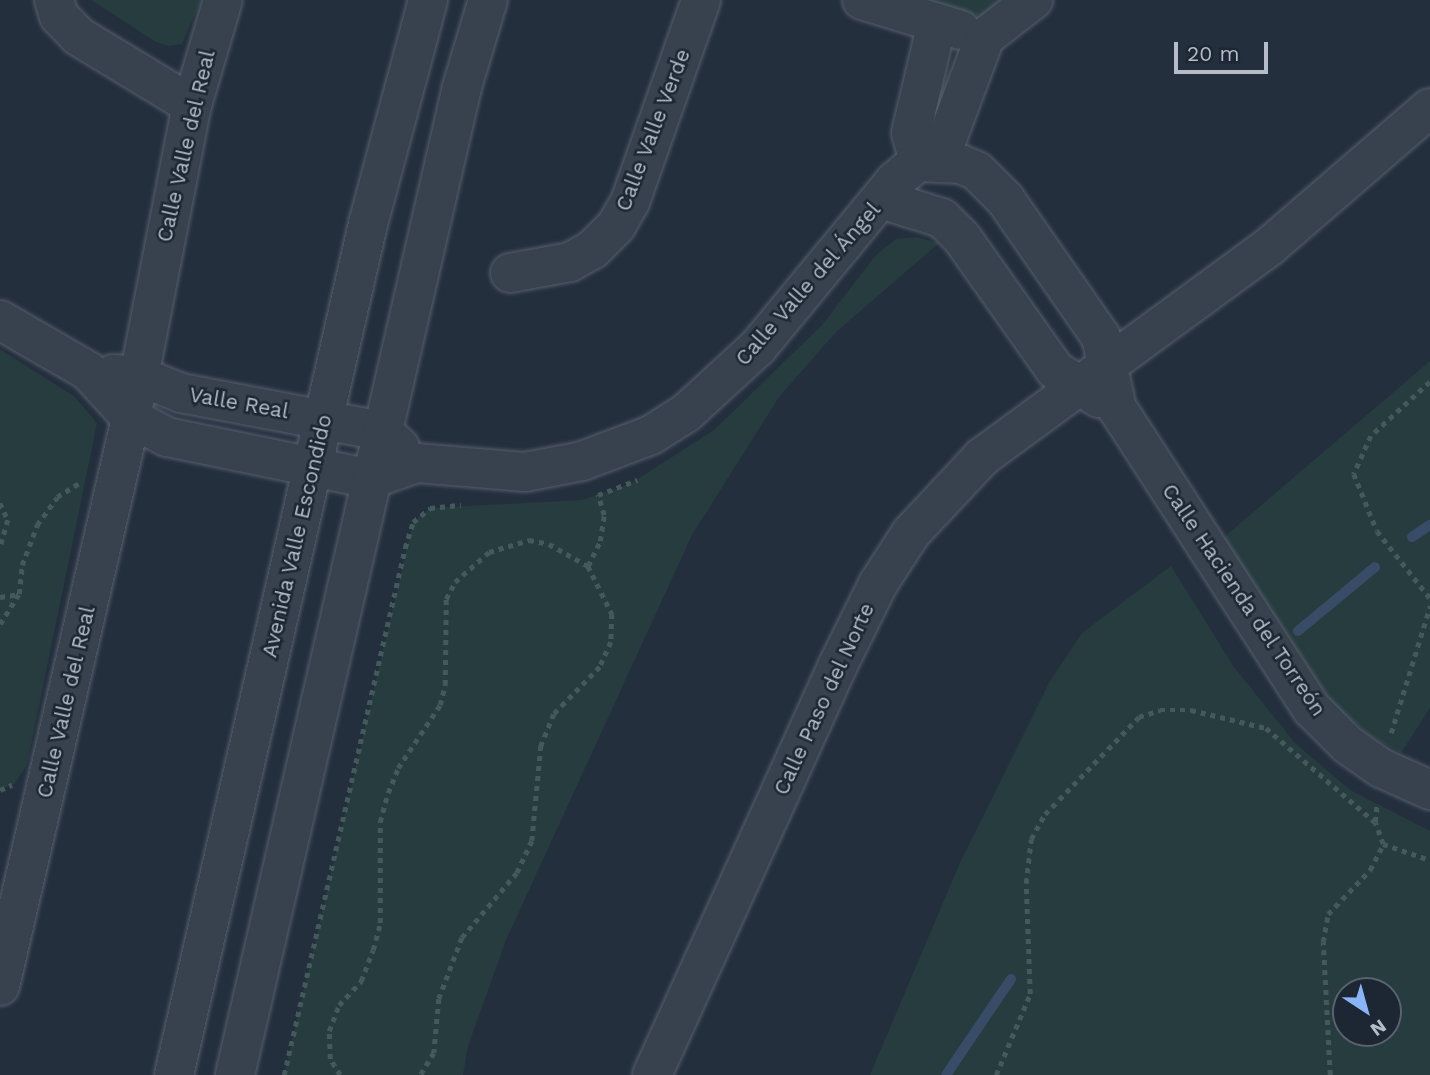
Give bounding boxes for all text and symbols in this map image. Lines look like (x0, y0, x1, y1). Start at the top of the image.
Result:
scale bar (1178, 28, 1272, 72)
text: 20 m (1187, 41, 1239, 66)
street label: Calle Valle Verde (610, 45, 696, 215)
street label: Calle Valle del Real (151, 47, 221, 245)
street label: Calle Valle del Ángel (730, 196, 886, 372)
street label: Valle Real (187, 382, 291, 424)
street label: Avenida Valle Escondido (257, 412, 337, 660)
street label: Calle Hacienda del Torreón (1156, 478, 1332, 722)
street label: Calle Paso del Norte (768, 599, 880, 799)
street label: Calle Valle del Real (31, 603, 101, 801)
north arrow (1332, 977, 1402, 1047)
text: N (1366, 1014, 1391, 1041)

